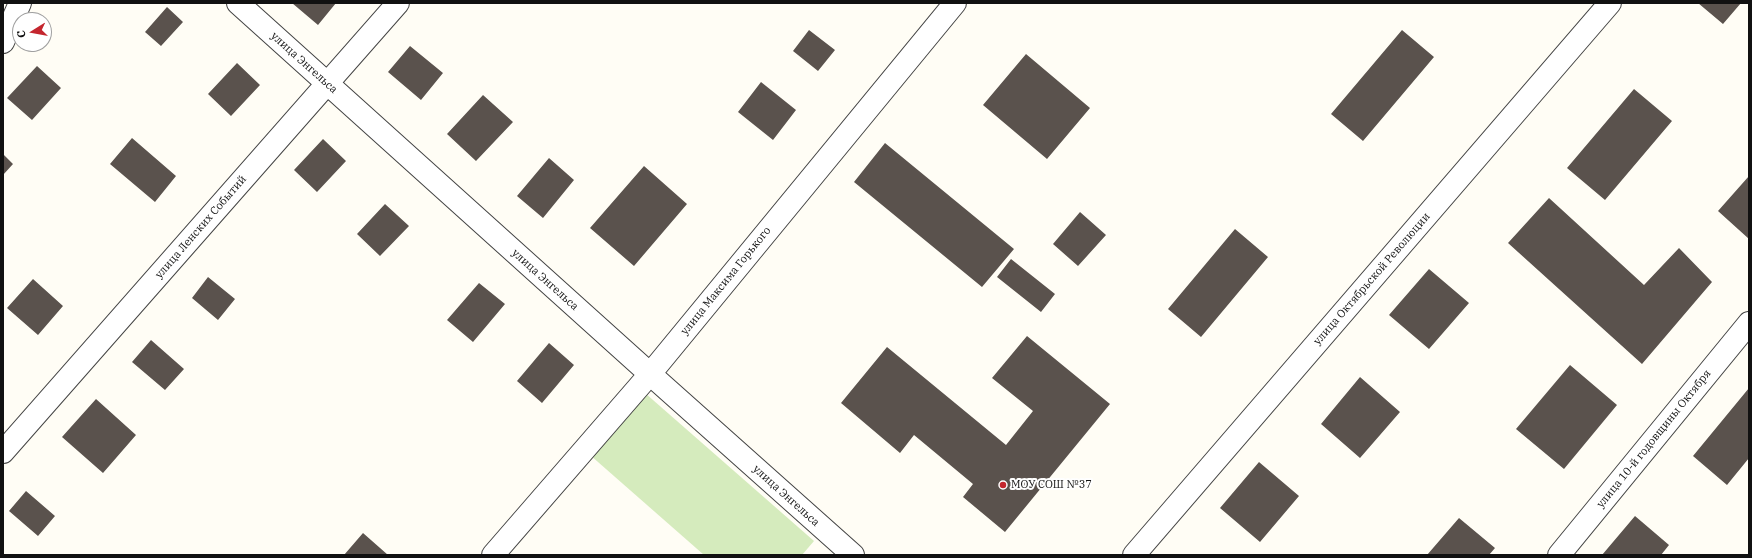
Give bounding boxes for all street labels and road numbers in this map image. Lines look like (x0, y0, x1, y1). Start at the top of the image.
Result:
street label: улица Энгельса (268, 30, 340, 96)
street label: улица Ленских Событий (153, 173, 249, 281)
street label: улица Октябрьской Революции (1311, 210, 1433, 348)
street label: улица Максима Горького (678, 224, 774, 338)
street label: улица Энгельса (509, 247, 581, 313)
street label: улица 10-й годовщины Октября (1594, 367, 1714, 511)
street label: улица Энгельса (750, 463, 822, 529)

